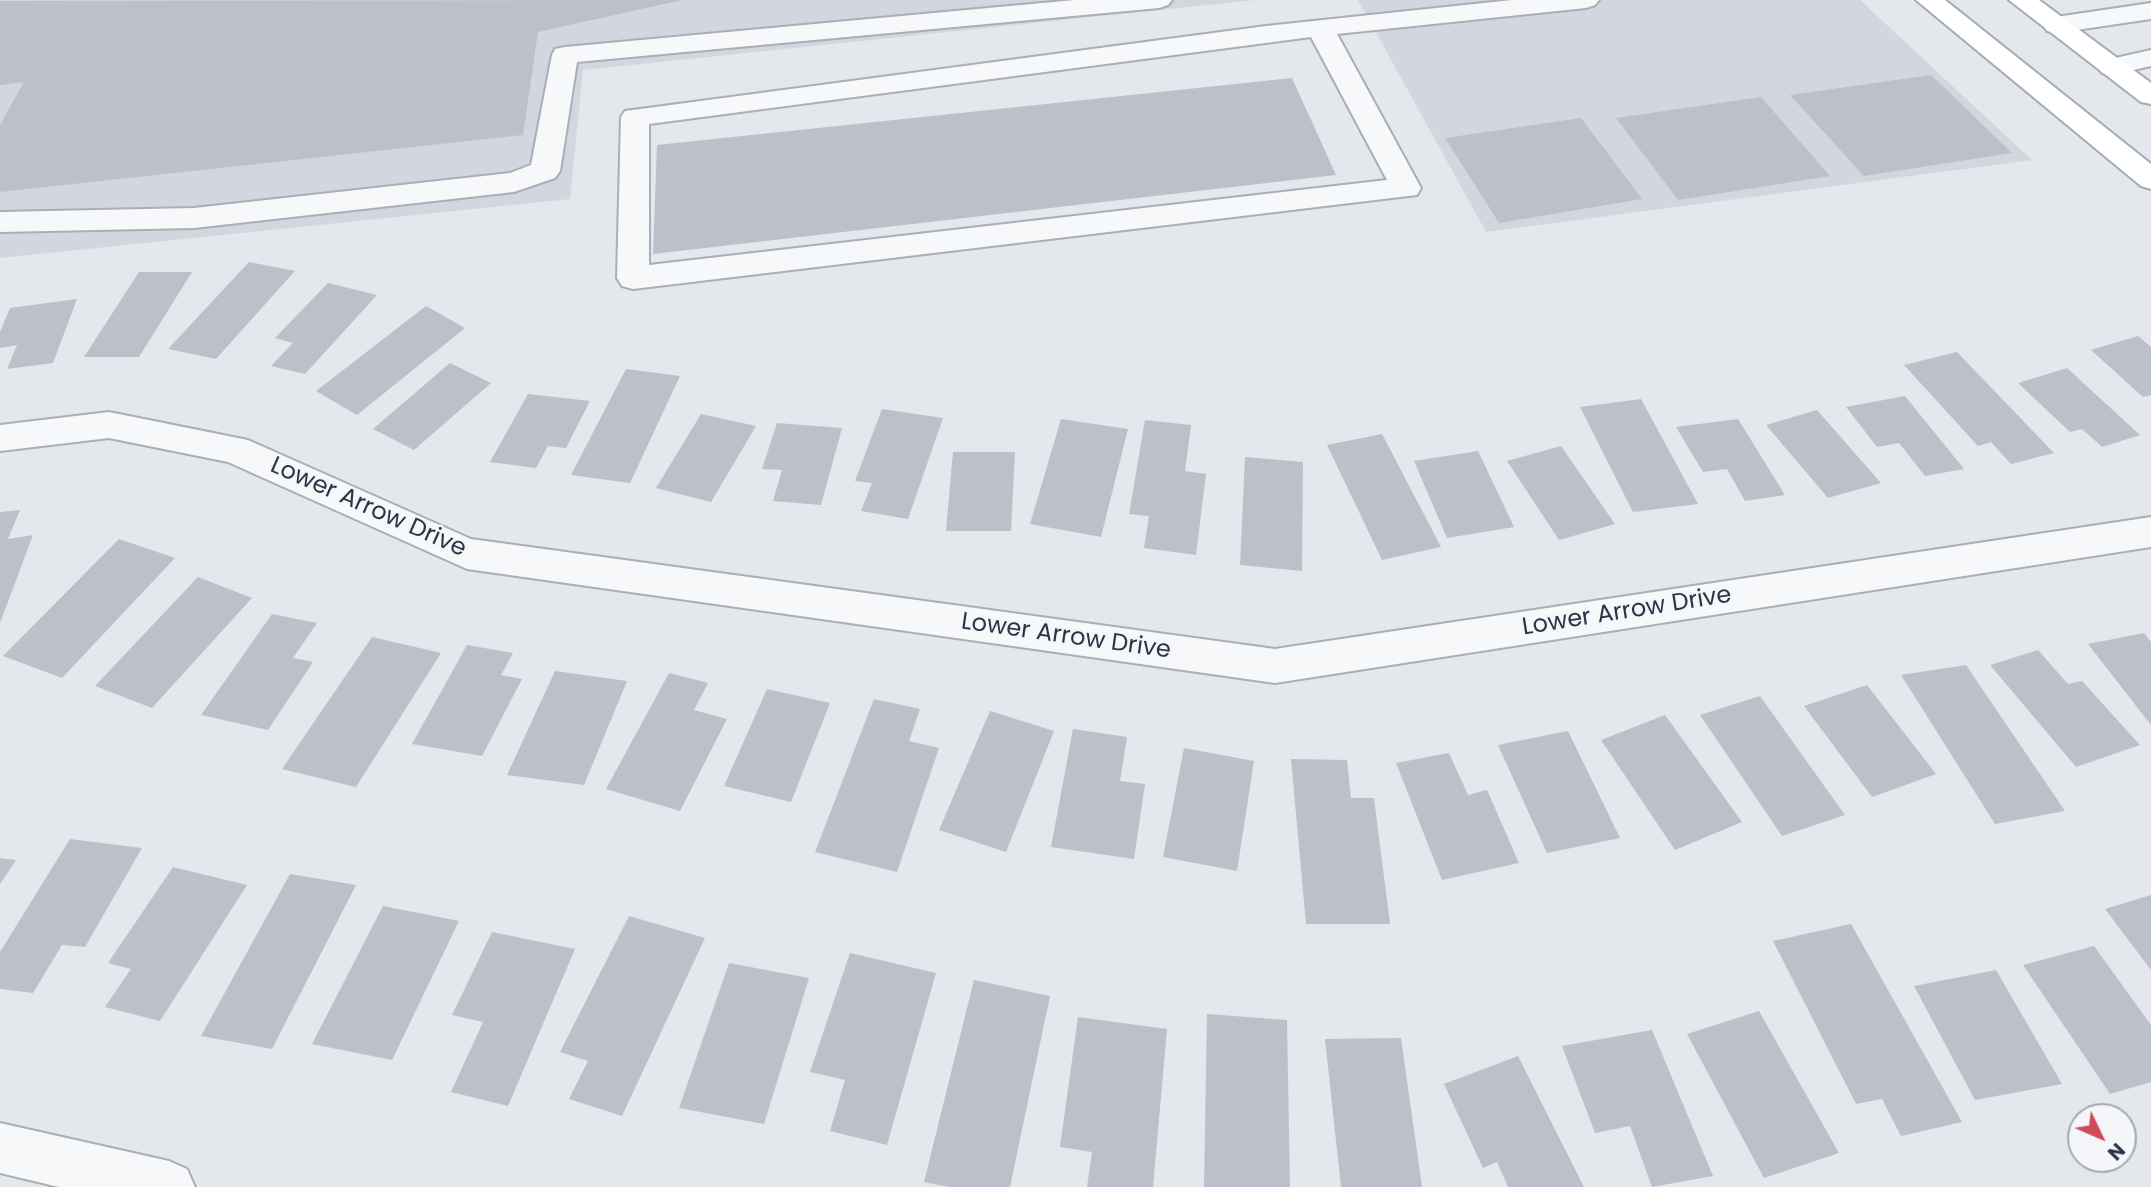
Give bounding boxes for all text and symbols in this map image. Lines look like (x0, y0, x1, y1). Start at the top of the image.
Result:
street label: Lower Arrow Drive (266, 452, 470, 564)
street label: Lower Arrow Drive (1520, 581, 1734, 643)
street label: Lower Arrow Drive (959, 608, 1173, 666)
north arrow (2067, 1103, 2137, 1173)
text: N (2101, 1137, 2131, 1166)

